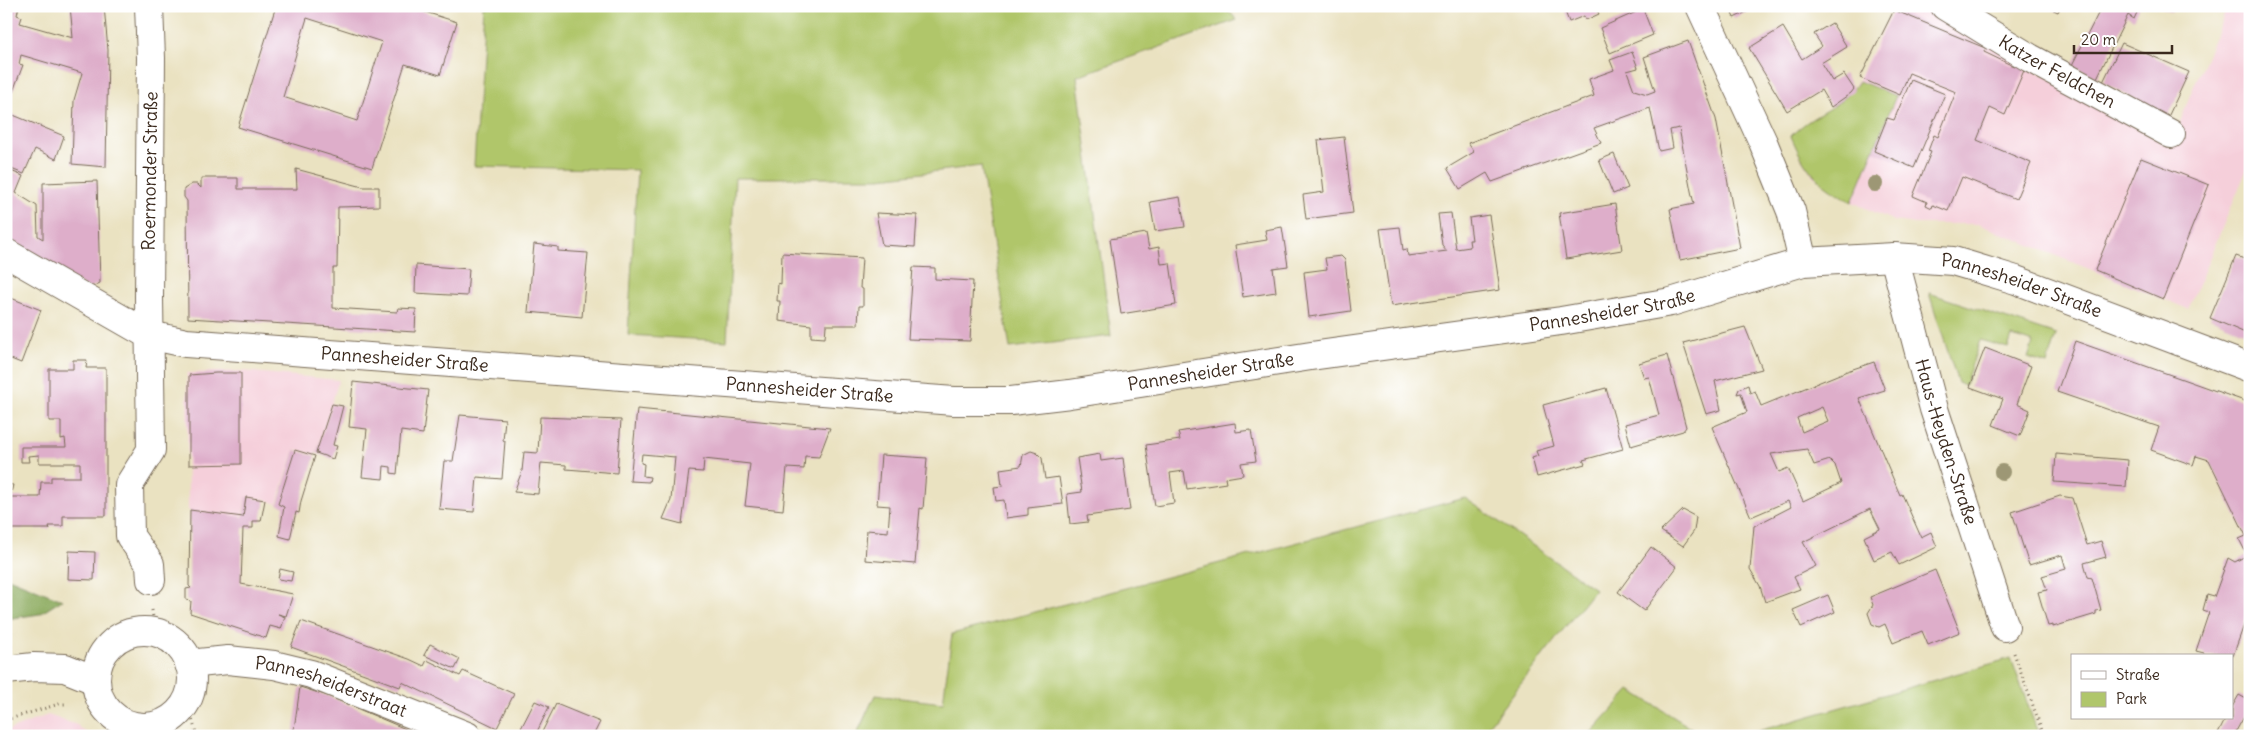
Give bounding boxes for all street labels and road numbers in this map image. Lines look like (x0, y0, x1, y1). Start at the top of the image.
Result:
street label: Katzer Feldchen (1995, 30, 2120, 113)
street label: Roermonder Straße (137, 91, 162, 251)
street label: Pannesheider Straße (1941, 248, 2105, 322)
street label: Pannesheider Straße (1528, 283, 1698, 336)
street label: Pannesheider Straße (320, 341, 489, 377)
street label: Pannesheider Straße (1126, 347, 1296, 396)
street label: Haus-Heyden-Straße (1910, 356, 1983, 528)
street label: Pannesheider Straße (725, 372, 894, 407)
street label: Pannesheiderstraat (254, 651, 410, 722)

